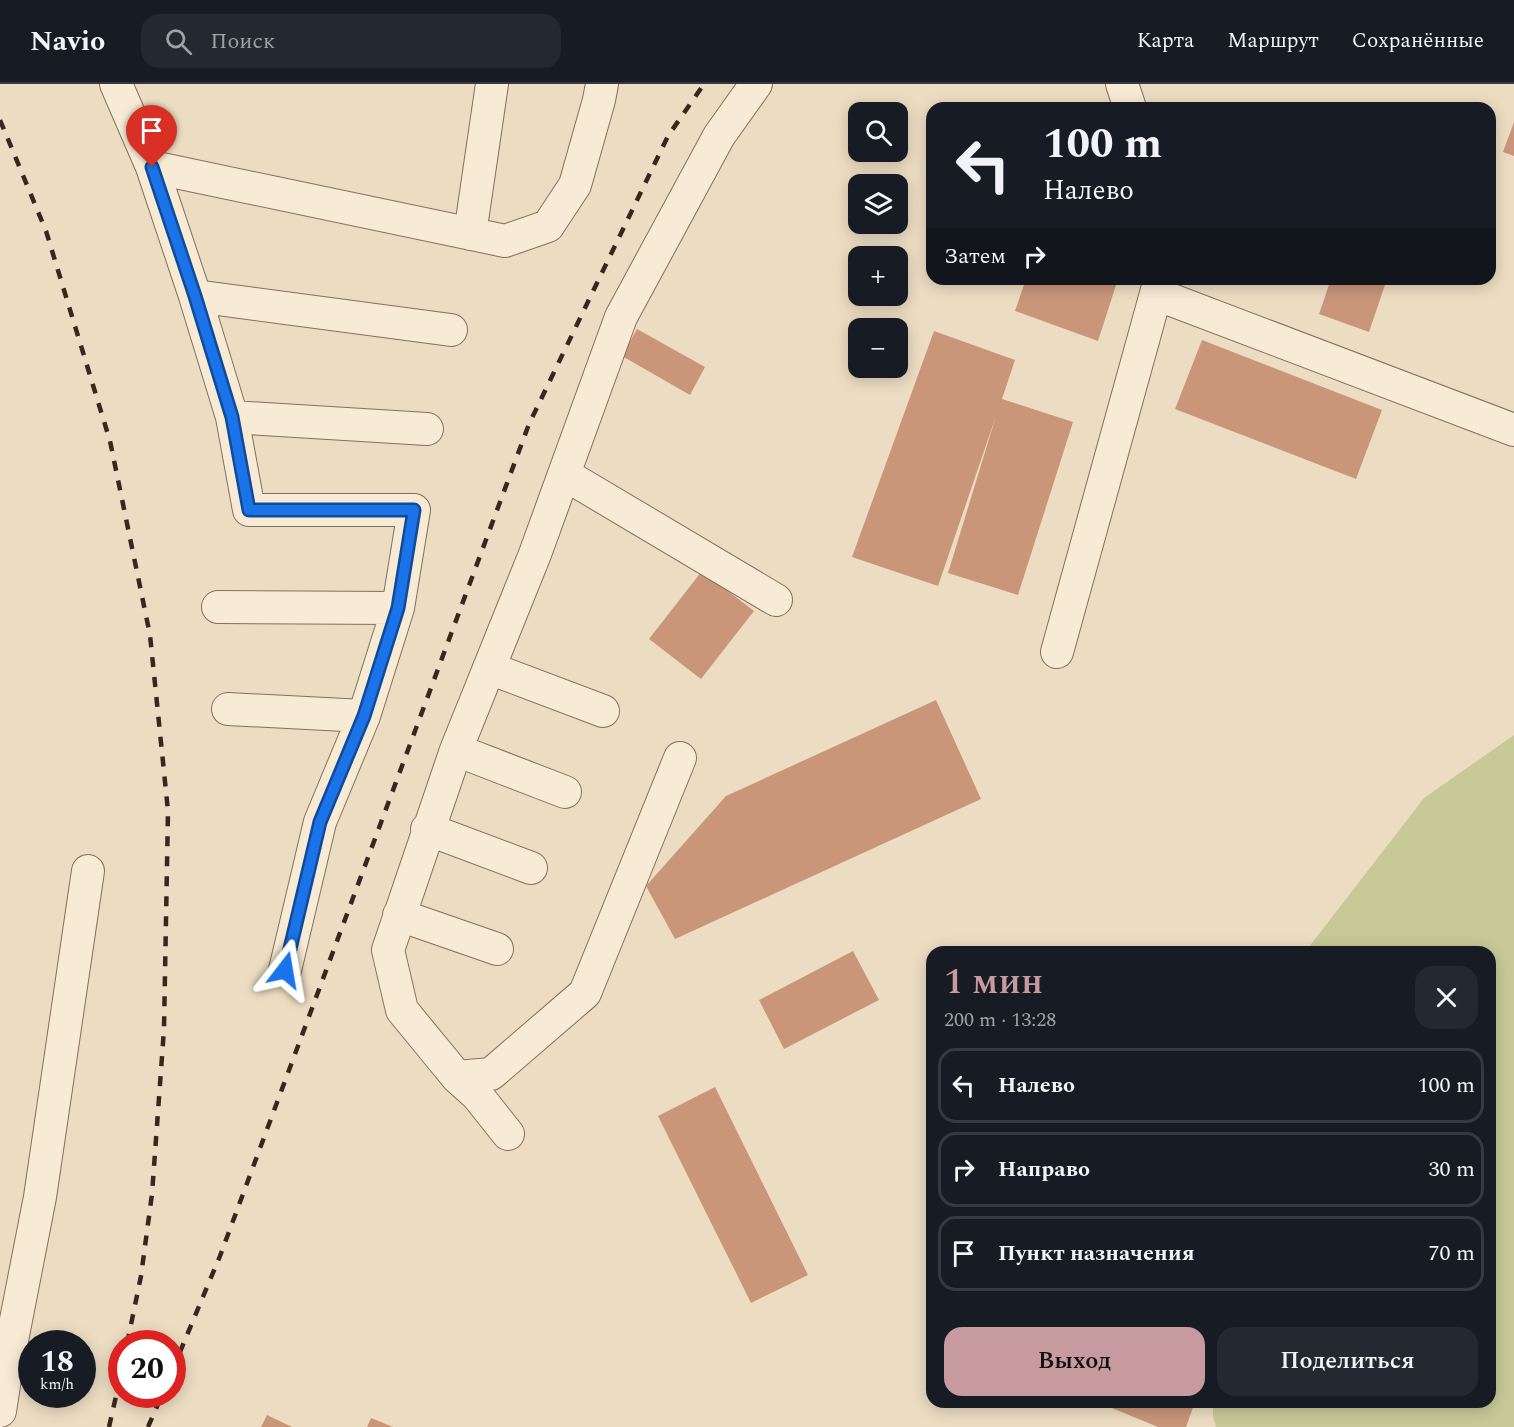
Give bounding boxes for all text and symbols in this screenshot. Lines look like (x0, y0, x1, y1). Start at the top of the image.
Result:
search box (141, 14, 561, 68)
text: Navio (30, 20, 105, 63)
icon: search (162, 25, 195, 58)
text: Поиск (210, 25, 275, 58)
text: Карта (1137, 25, 1194, 57)
text: Маршрут (1227, 25, 1319, 57)
text: Сохранённые (1352, 25, 1484, 57)
map controls (848, 102, 908, 378)
button: search (848, 102, 908, 162)
pin (126, 105, 177, 167)
text: 100 m (1043, 113, 1162, 176)
icon: arrive (135, 114, 168, 147)
icon: left (944, 126, 1022, 204)
text: Налево (1043, 170, 1134, 212)
button: layers (848, 174, 908, 234)
text: Затем (944, 240, 1006, 273)
icon: right (1018, 240, 1051, 273)
button: + (848, 246, 908, 306)
button: − (848, 318, 908, 378)
position arrow (253, 938, 317, 1002)
text: 1 мин (944, 955, 1043, 1010)
button: close (1415, 966, 1478, 1029)
text: 200 m · 13:28 (944, 1005, 1056, 1035)
icon: left (947, 1069, 980, 1102)
text: Налево (998, 1069, 1075, 1102)
text: 100 m (1418, 1069, 1475, 1102)
icon: right (947, 1153, 980, 1186)
text: Направо (998, 1153, 1090, 1186)
text: 30 m (1429, 1153, 1475, 1186)
icon: arrive (947, 1237, 980, 1270)
text: Пункт назначения (998, 1237, 1195, 1270)
text: 70 m (1429, 1237, 1475, 1270)
button: Выход (944, 1327, 1205, 1396)
button: Поделиться (1217, 1327, 1478, 1396)
speed limit sign: 20 (108, 1330, 186, 1408)
text: 18 (40, 1339, 74, 1385)
text: km/h (40, 1373, 74, 1396)

